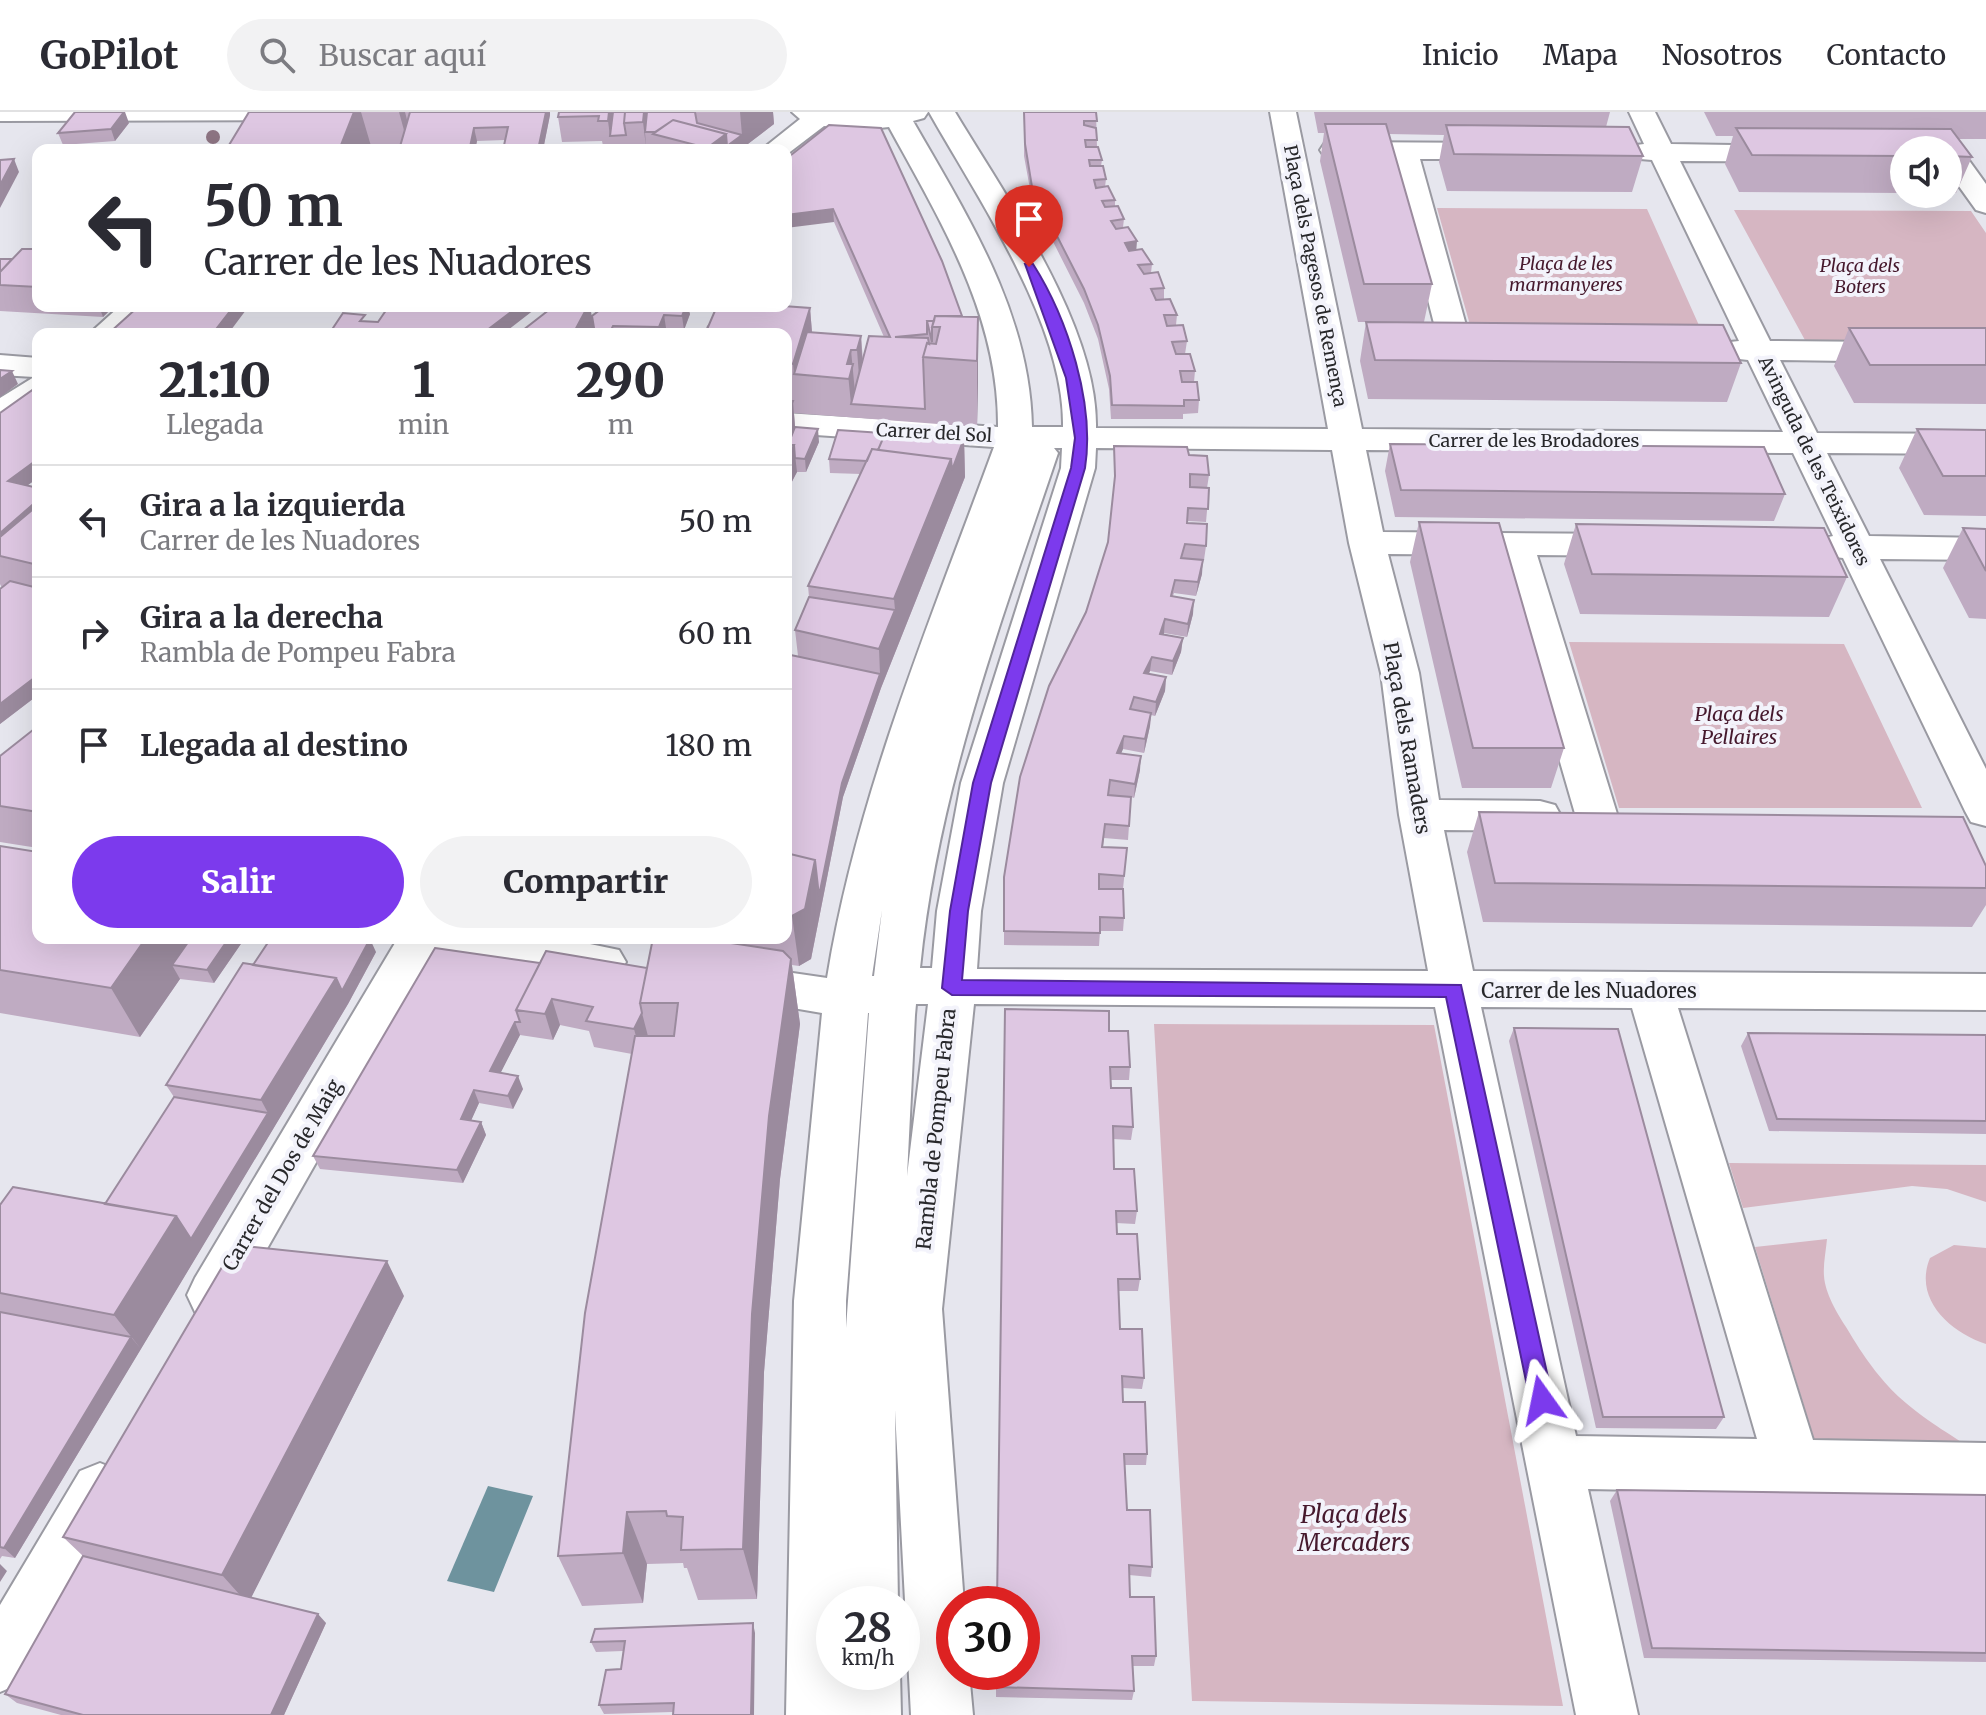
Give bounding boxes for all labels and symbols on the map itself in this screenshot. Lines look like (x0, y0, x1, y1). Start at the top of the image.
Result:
street label: Plaça dels Pagesos de Remença (1279, 143, 1352, 409)
pin (995, 185, 1063, 267)
park label: Plaça de les marmanyeres (1509, 252, 1623, 296)
park label: Plaça dels Boters (1820, 254, 1900, 298)
street label: Avinguda de les Teixidores (1753, 351, 1875, 570)
street label: Carrer del Sol (875, 418, 993, 447)
street label: Carrer de les Brodadores (1429, 429, 1639, 452)
street label: Plaça dels Ramaders (1378, 640, 1437, 836)
park label: Plaça dels Pellaires (1694, 701, 1784, 749)
street label: Carrer de les Nuadores (1481, 978, 1697, 1003)
street label: Rambla de Pompeu Fabra (910, 1007, 961, 1251)
street label: Carrer del Dos de Maig (216, 1074, 347, 1275)
position arrow (1500, 1358, 1584, 1442)
park label: Plaça dels Mercaders (1297, 1499, 1410, 1558)
speed limit sign: 30 (936, 1586, 1040, 1690)

